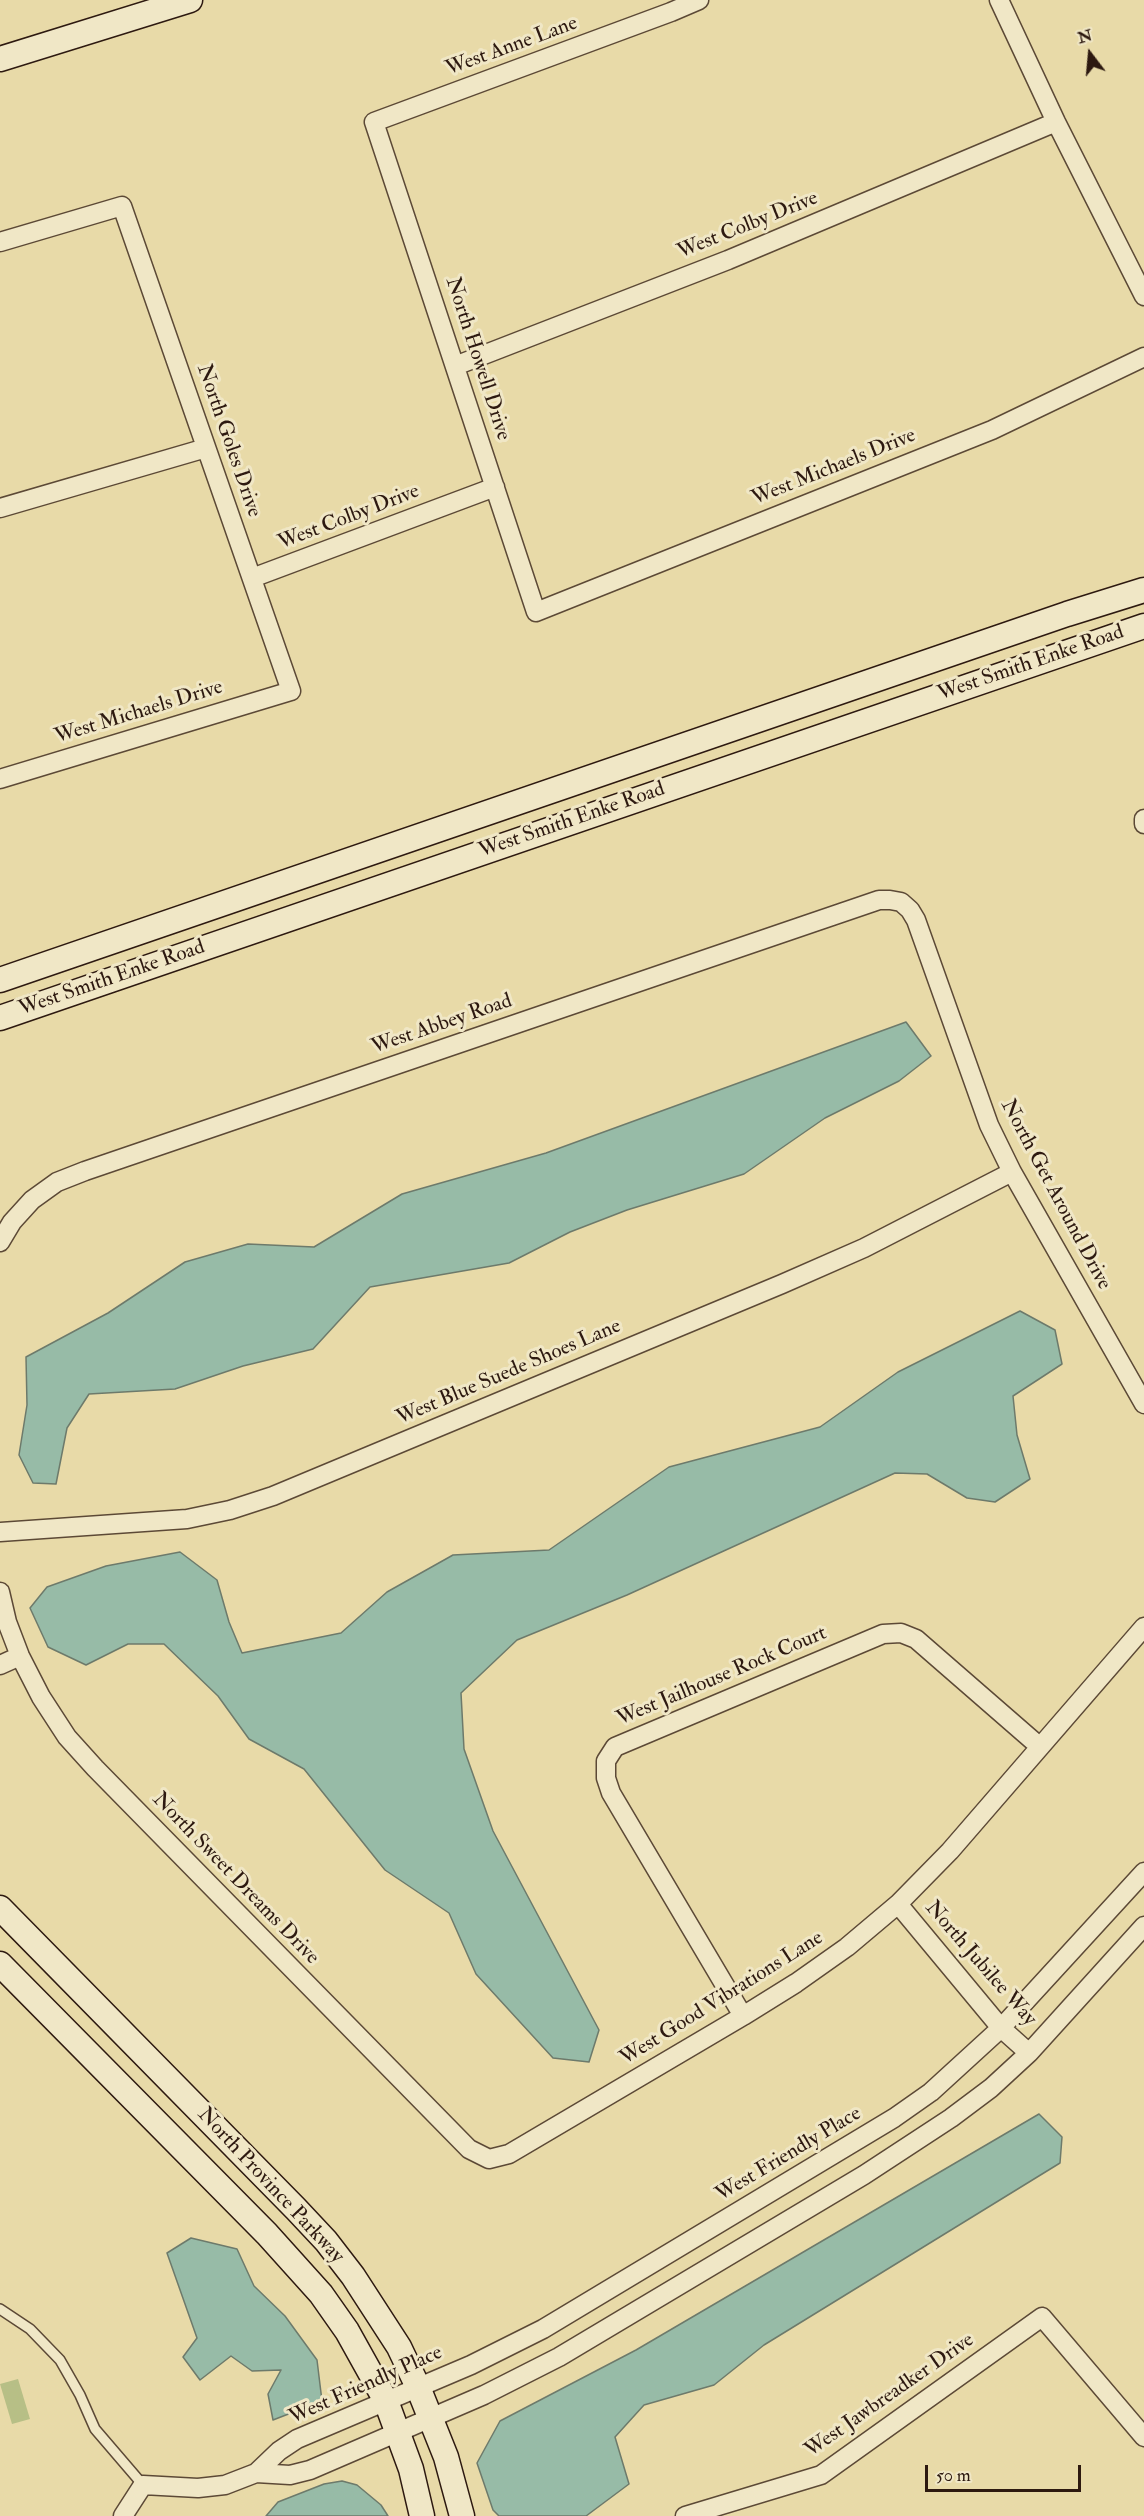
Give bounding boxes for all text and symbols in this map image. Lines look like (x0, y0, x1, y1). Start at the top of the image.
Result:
street label: West Anne Lane (443, 12, 581, 82)
north arrow (1060, 24, 1120, 84)
text: N (1075, 25, 1095, 48)
street label: West Colby Drive (674, 186, 822, 266)
street label: North Howell Drive (439, 274, 515, 444)
street label: North Goles Drive (190, 361, 266, 521)
street label: West Michaels Drive (748, 424, 920, 512)
street label: West Colby Drive (275, 479, 423, 557)
street label: West Smith Enke Road (935, 620, 1127, 708)
street label: West Michaels Drive (52, 675, 226, 751)
street label: West Smith Enke Road (476, 777, 668, 865)
street label: West Smith Enke Road (16, 935, 208, 1023)
street label: West Abbey Road (368, 989, 516, 1061)
street label: North Get Around Drive (994, 1096, 1116, 1294)
street label: West Blue Suede Shoes Lane (393, 1314, 625, 1432)
street label: West Jailhouse Rock Court (613, 1621, 831, 1733)
street label: North Sweet Dreams Drive (146, 1788, 324, 1970)
street label: North Jubilee Way (919, 1896, 1041, 2032)
street label: West Good Vibrations Lane (616, 1926, 828, 2072)
street label: West Friendly Place (712, 2102, 866, 2208)
street label: North Province Parkway (191, 2103, 349, 2269)
street label: West Jawbreadker Drive (801, 2328, 979, 2464)
street label: West Friendly Place (285, 2341, 447, 2431)
scale bar (928, 2453, 1084, 2491)
text: 50 m (936, 2464, 971, 2487)

